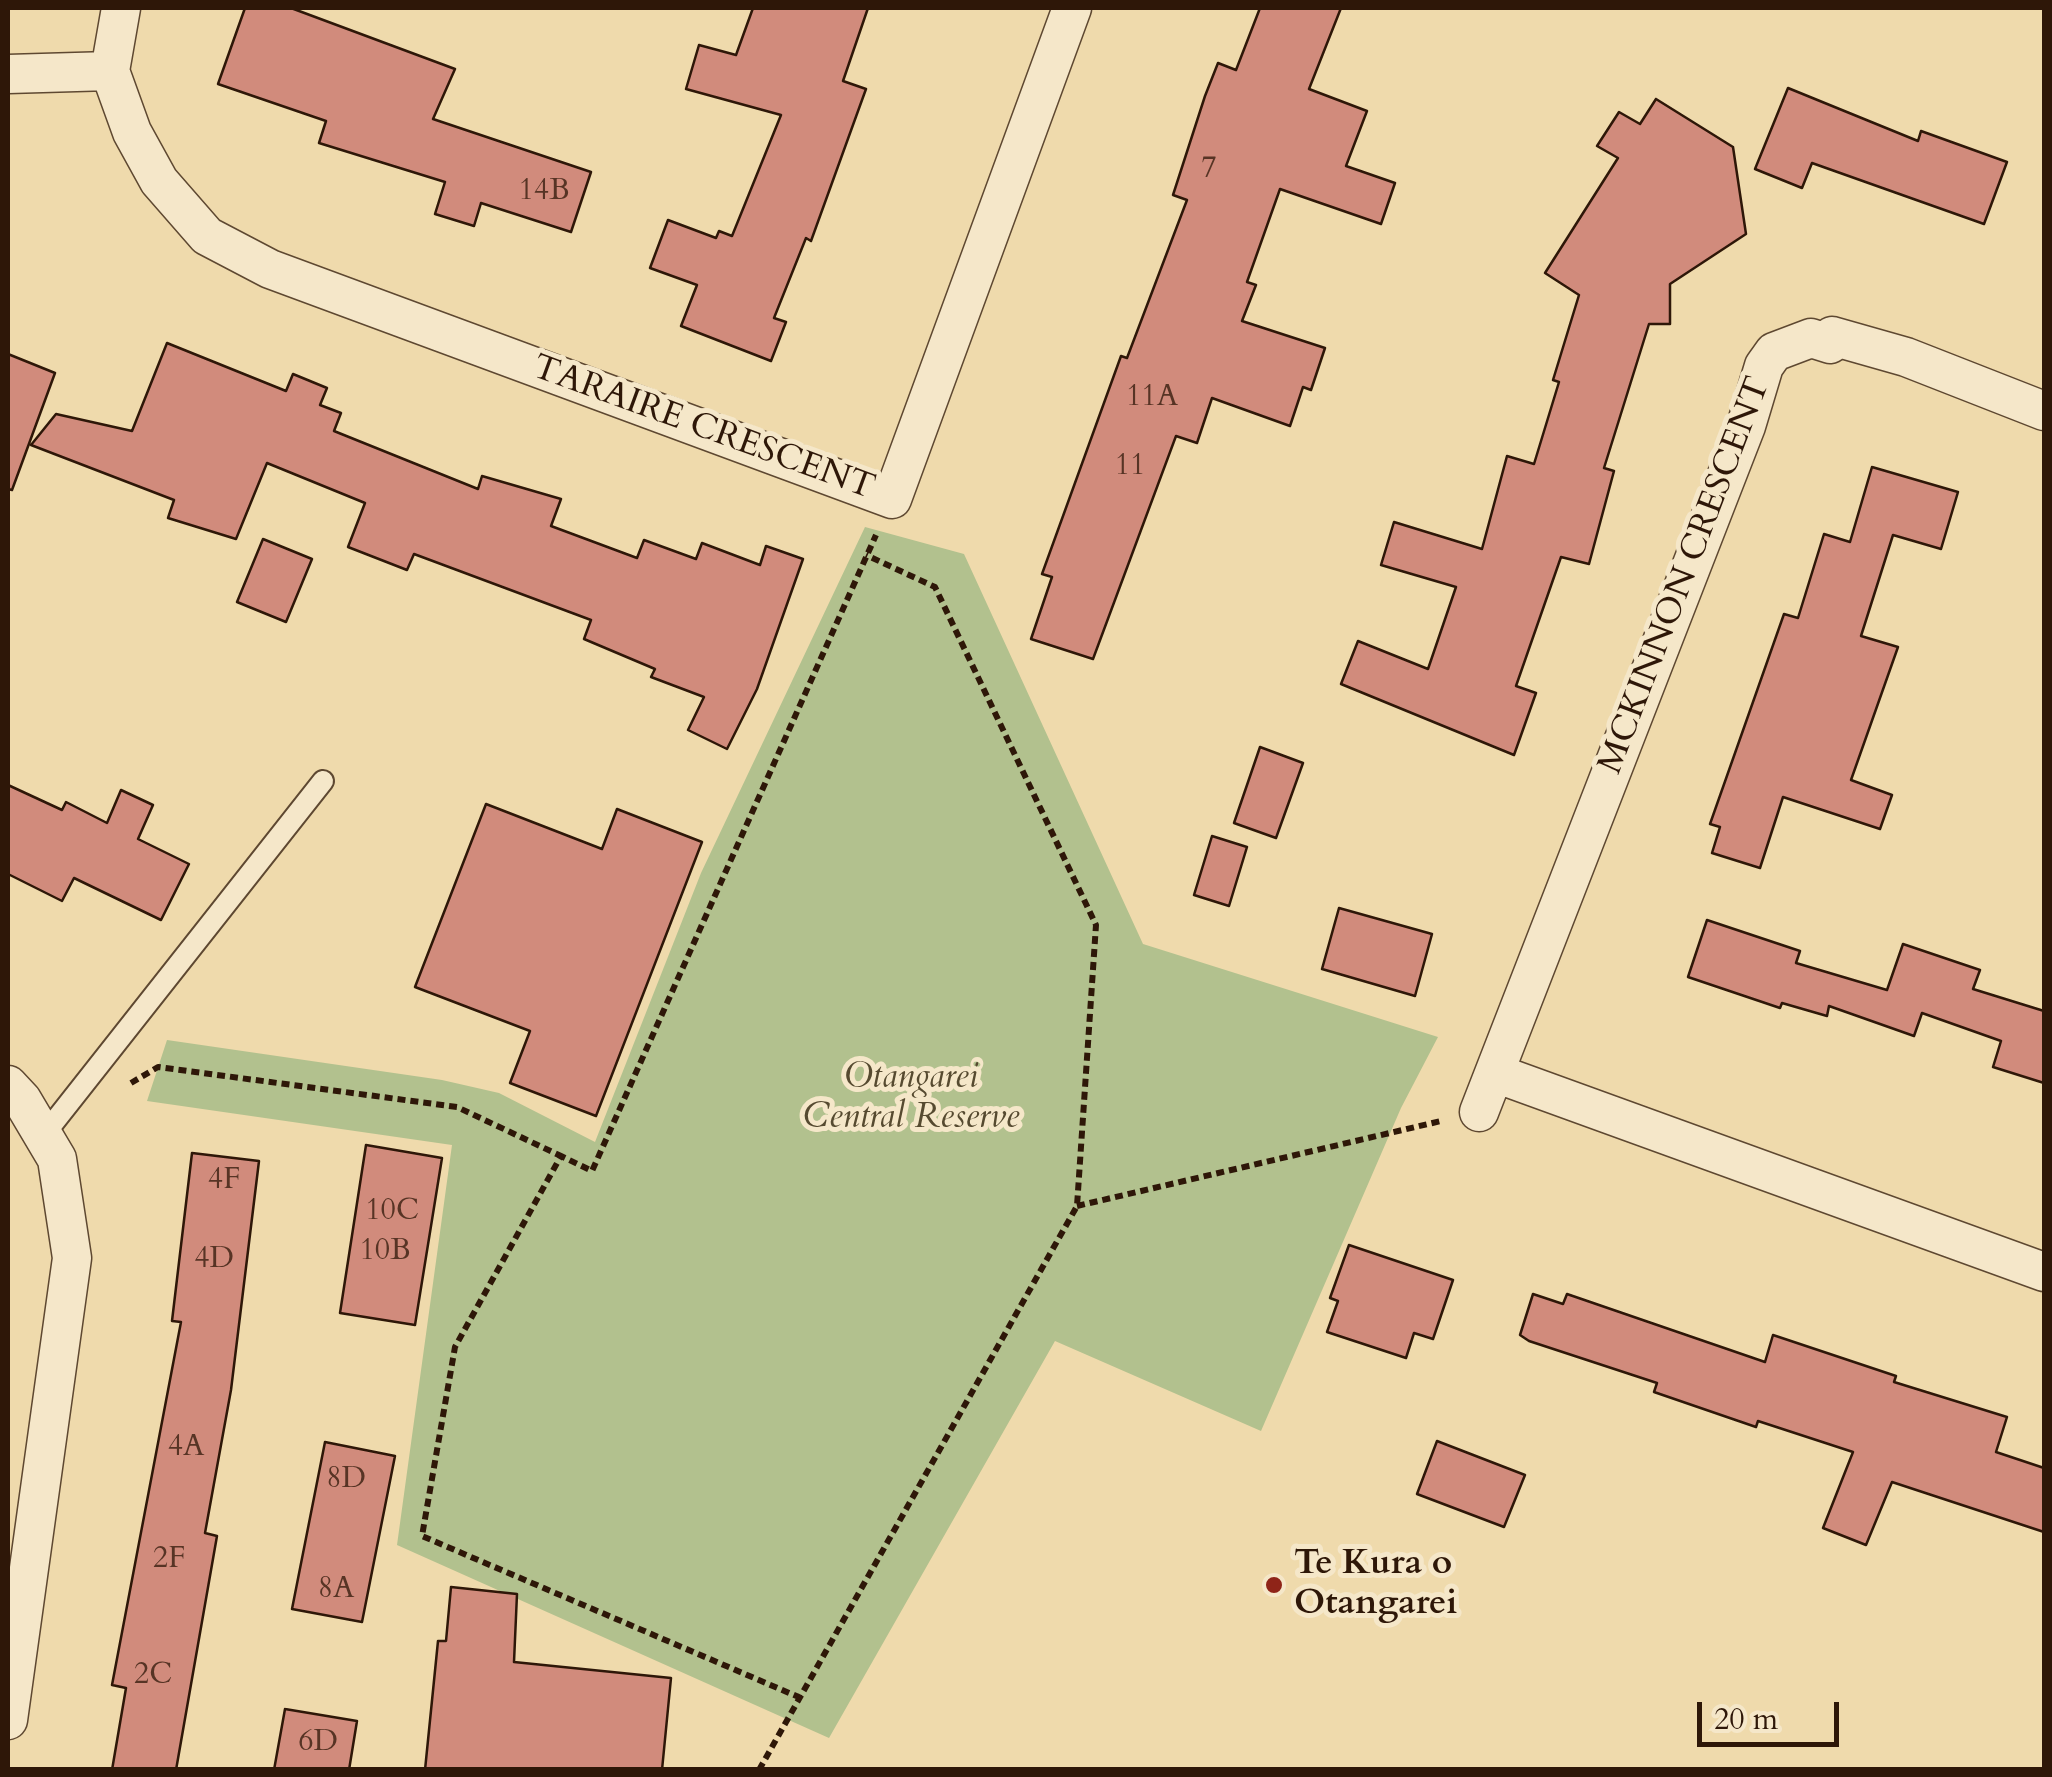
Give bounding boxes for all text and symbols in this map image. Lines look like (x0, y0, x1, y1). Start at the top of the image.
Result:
house number: 7 (1201, 152, 1217, 188)
house number: 14B (518, 174, 570, 210)
street label: TARAIRE CRESCENT (526, 348, 880, 510)
street label: MCKINNON CRESCENT (1591, 372, 1781, 780)
house number: 11A (1126, 380, 1178, 416)
house number: 11 (1115, 449, 1145, 485)
park label: Otangarei Central Reserve (803, 1058, 1019, 1140)
house number: 4F (208, 1163, 240, 1199)
house number: 10C (365, 1194, 419, 1230)
house number: 10B (359, 1234, 411, 1270)
house number: 4D (194, 1242, 234, 1278)
house number: 4A (168, 1430, 204, 1466)
house number: 8D (326, 1462, 366, 1498)
house number: 2F (153, 1542, 185, 1578)
place label: Te Kura o Otangarei (1294, 1544, 1457, 1626)
house number: 8A (318, 1572, 354, 1608)
marker: Te Kura o Otangarei (1263, 1574, 1285, 1596)
house number: 2C (134, 1658, 172, 1694)
scale bar (1702, 1682, 1844, 1744)
text: 20 m (1714, 1699, 1778, 1740)
house number: 6D (298, 1725, 338, 1761)

